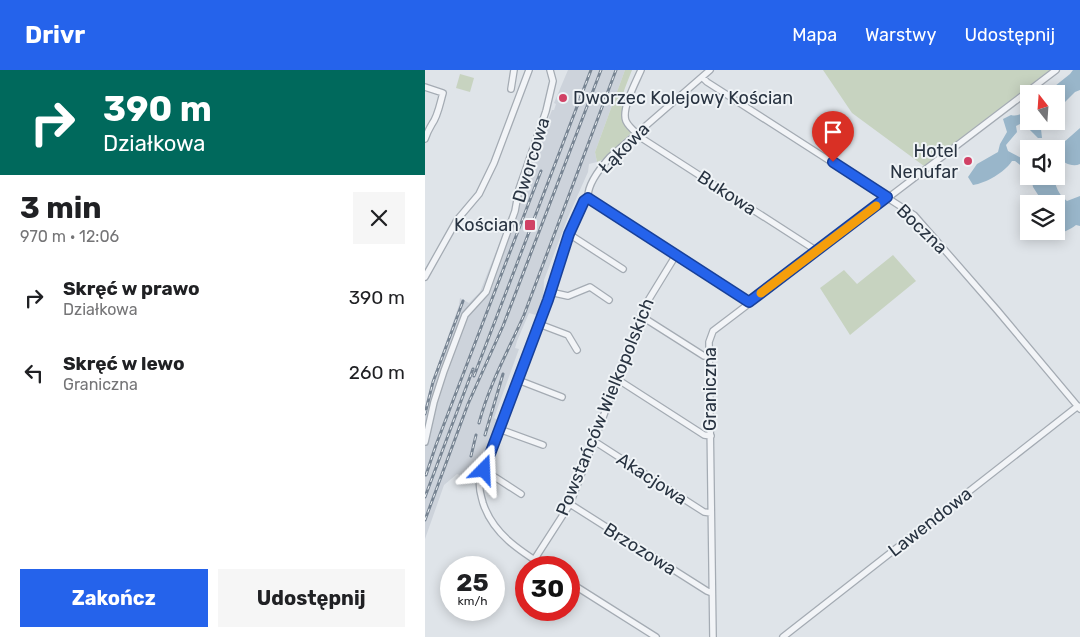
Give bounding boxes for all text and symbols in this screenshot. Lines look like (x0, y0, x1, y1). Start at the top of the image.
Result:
text: Drivr (25, 21, 85, 49)
text: Mapa (792, 24, 837, 46)
text: Warstwy (865, 24, 936, 46)
text: Udostępnij (964, 24, 1055, 46)
north arrow (1020, 85, 1065, 130)
map controls (1020, 85, 1065, 240)
place label: Dworzec Kolejowy Kościan (573, 87, 793, 109)
text: 390 m (103, 88, 212, 130)
icon: right (20, 90, 85, 155)
marker: Dworzec Kolejowy Kościan (557, 92, 569, 104)
pin (812, 111, 854, 162)
street label: Dworcowa (508, 115, 554, 205)
street label: Łąkowa (594, 118, 654, 178)
icon: arrive (819, 118, 847, 146)
text: Działkowa (103, 130, 206, 157)
place label: Hotel Nenufar (890, 140, 958, 183)
button: sound (1020, 140, 1065, 185)
marker: Hotel Nenufar (962, 155, 974, 167)
street label: Bukowa (693, 166, 761, 220)
text: 3 min (20, 190, 102, 226)
button: close (353, 192, 405, 244)
button: layers (1020, 195, 1065, 240)
street label: Boczna (892, 199, 952, 259)
place label: Kościan (454, 214, 519, 236)
marker: Kościan (523, 218, 537, 232)
text: 970 m · 12:06 (20, 227, 119, 246)
text: Skręć w prawo (63, 277, 200, 300)
icon: right (20, 284, 48, 312)
text: 390 m (349, 286, 405, 309)
street label: Powstańców Wielkopolskich (551, 295, 659, 519)
text: Działkowa (63, 300, 138, 319)
street label: Graniczna (699, 347, 721, 431)
text: Skręć w lewo (63, 352, 185, 375)
icon: left (20, 359, 48, 387)
text: 260 m (349, 361, 405, 384)
text: Graniczna (63, 375, 138, 394)
position arrow (457, 443, 509, 495)
street label: Akacjowa (613, 448, 691, 510)
street label: Lawendowa (884, 483, 976, 561)
street label: Brzozowa (600, 518, 680, 580)
speed limit sign: 30 (515, 556, 580, 621)
text: 25 (456, 568, 489, 597)
button: Zakończ (20, 569, 208, 627)
button: Udostępnij (218, 569, 405, 627)
text: km/h (458, 594, 487, 608)

